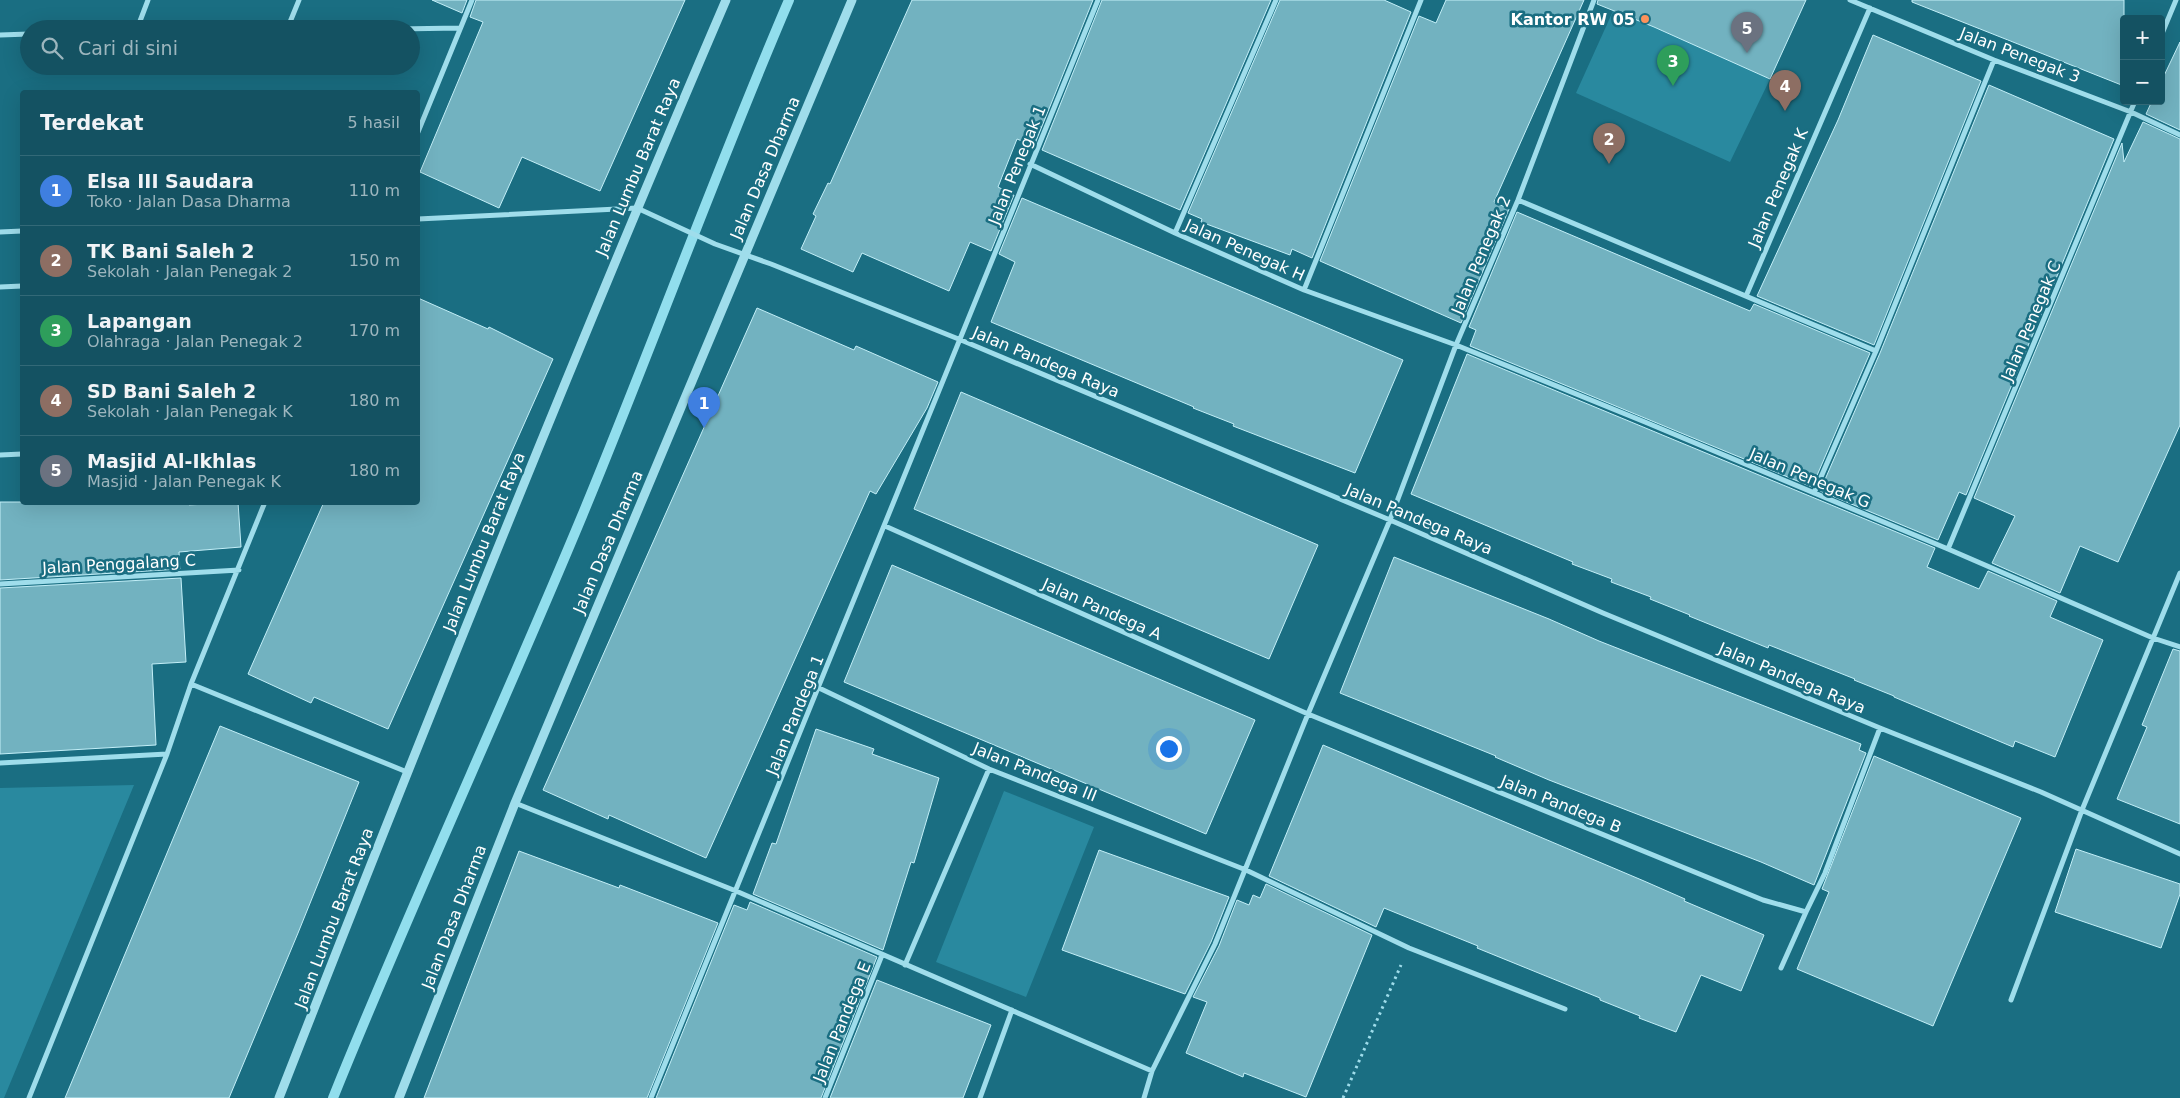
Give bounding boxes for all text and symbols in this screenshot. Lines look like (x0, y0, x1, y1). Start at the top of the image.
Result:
place label: Kantor RW 05 (1511, 10, 1635, 29)
pin: 5 (1731, 12, 1763, 53)
marker: Kantor RW 05 (1639, 13, 1651, 25)
map controls (2120, 15, 2165, 105)
button: + (2120, 15, 2165, 60)
search box (20, 20, 420, 75)
street label: Jalan Penegak 3 (1956, 23, 2083, 87)
icon: search (38, 34, 66, 62)
text: Cari di sini (78, 37, 178, 59)
pin: 3 (1657, 45, 1689, 86)
button: − (2120, 60, 2165, 105)
pin: 4 (1769, 70, 1801, 111)
street label: Jalan Lumbu Barat Raya (591, 75, 684, 260)
street label: Jalan Dasa Dharma (726, 94, 804, 243)
street label: Jalan Penegak 1 (984, 102, 1050, 229)
text: Terdekat (40, 111, 144, 135)
text: 5 hasil (348, 113, 400, 132)
pin: 2 (1593, 123, 1625, 164)
street label: Jalan Penegak K (1744, 125, 1812, 251)
text: Elsa III Saudara (87, 170, 254, 192)
text: 1 (50, 181, 62, 200)
text: 110 m (349, 181, 400, 200)
text: Toko · Jalan Dasa Dharma (87, 192, 291, 211)
street label: Jalan Penegak 2 (1447, 193, 1515, 318)
street label: Jalan Penegak H (1181, 215, 1308, 285)
text: TK Bani Saleh 2 (87, 240, 255, 262)
text: 2 (50, 251, 62, 270)
text: 150 m (349, 251, 400, 270)
street label: Jalan Penegak C (1997, 258, 2065, 385)
text: Sekolah · Jalan Penegak 2 (87, 262, 293, 281)
text: Lapangan (87, 310, 192, 332)
text: 3 (50, 321, 62, 340)
text: 170 m (349, 321, 400, 340)
street label: Jalan Pandega Raya (969, 322, 1122, 402)
text: Olahraga · Jalan Penegak 2 (87, 332, 303, 351)
text: SD Bani Saleh 2 (87, 380, 256, 402)
pin: 1 (688, 387, 720, 428)
text: 4 (50, 391, 62, 410)
text: 180 m (349, 391, 400, 410)
text: Sekolah · Jalan Penegak K (87, 402, 293, 421)
street label: Jalan Penegak G (1746, 444, 1873, 512)
street label: Jalan Lumbu Barat Raya (439, 449, 529, 636)
text: Masjid Al-Ikhlas (87, 450, 256, 472)
text: 5 (50, 461, 62, 480)
text: 180 m (349, 461, 400, 480)
street label: Jalan Dasa Dharma (569, 468, 647, 617)
text: Masjid · Jalan Penegak K (87, 472, 281, 491)
street label: Jalan Pandega Raya (1342, 479, 1495, 559)
street label: Jalan Penggalang C (41, 550, 196, 578)
street label: Jalan Pandega A (1038, 574, 1165, 644)
street label: Jalan Pandega Raya (1715, 638, 1868, 718)
street label: Jalan Pandega 1 (762, 652, 828, 779)
your location (1156, 736, 1182, 762)
street label: Jalan Pandega III (969, 738, 1100, 806)
street label: Jalan Pandega B (1497, 771, 1624, 837)
street label: Jalan Lumbu Barat Raya (290, 825, 377, 1012)
street label: Jalan Dasa Dharma (417, 842, 490, 993)
street label: Jalan Pandega E (809, 959, 875, 1086)

